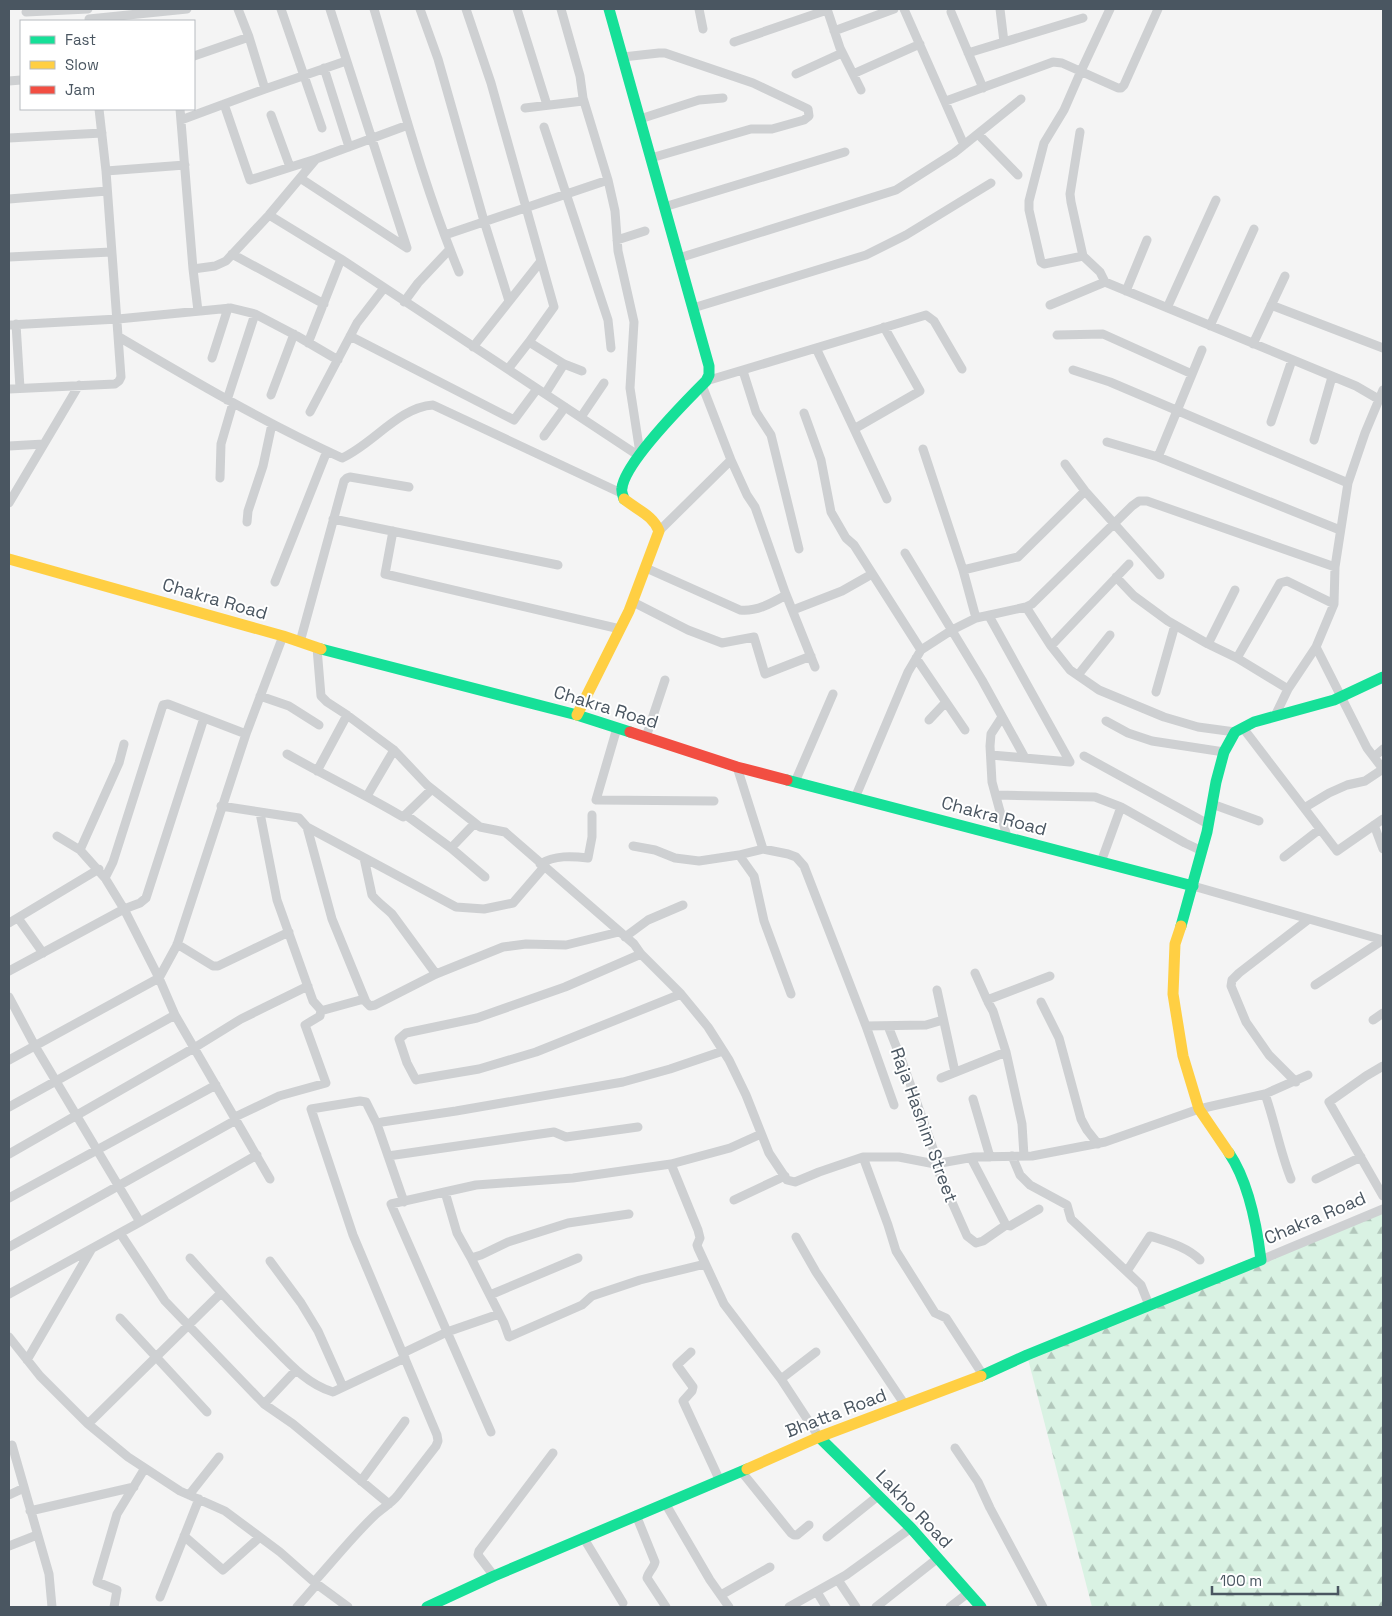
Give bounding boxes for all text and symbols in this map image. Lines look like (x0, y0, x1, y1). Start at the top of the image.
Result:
legend (20, 20, 195, 110)
text: Fast (65, 30, 96, 49)
text: Slow (65, 55, 99, 74)
text: Jam (65, 80, 95, 99)
street label: Chakra Road (160, 573, 270, 624)
street label: Chakra Road (551, 680, 661, 733)
street label: Chakra Road (939, 790, 1049, 841)
street label: Raja Hashim Street (886, 1044, 963, 1205)
street label: Chakra Road (1260, 1186, 1369, 1249)
street label: Bhatta Road (782, 1383, 890, 1442)
street label: Lakho Road (871, 1464, 958, 1553)
scale bar (1212, 1564, 1338, 1596)
text: 100 m (1220, 1571, 1262, 1590)

